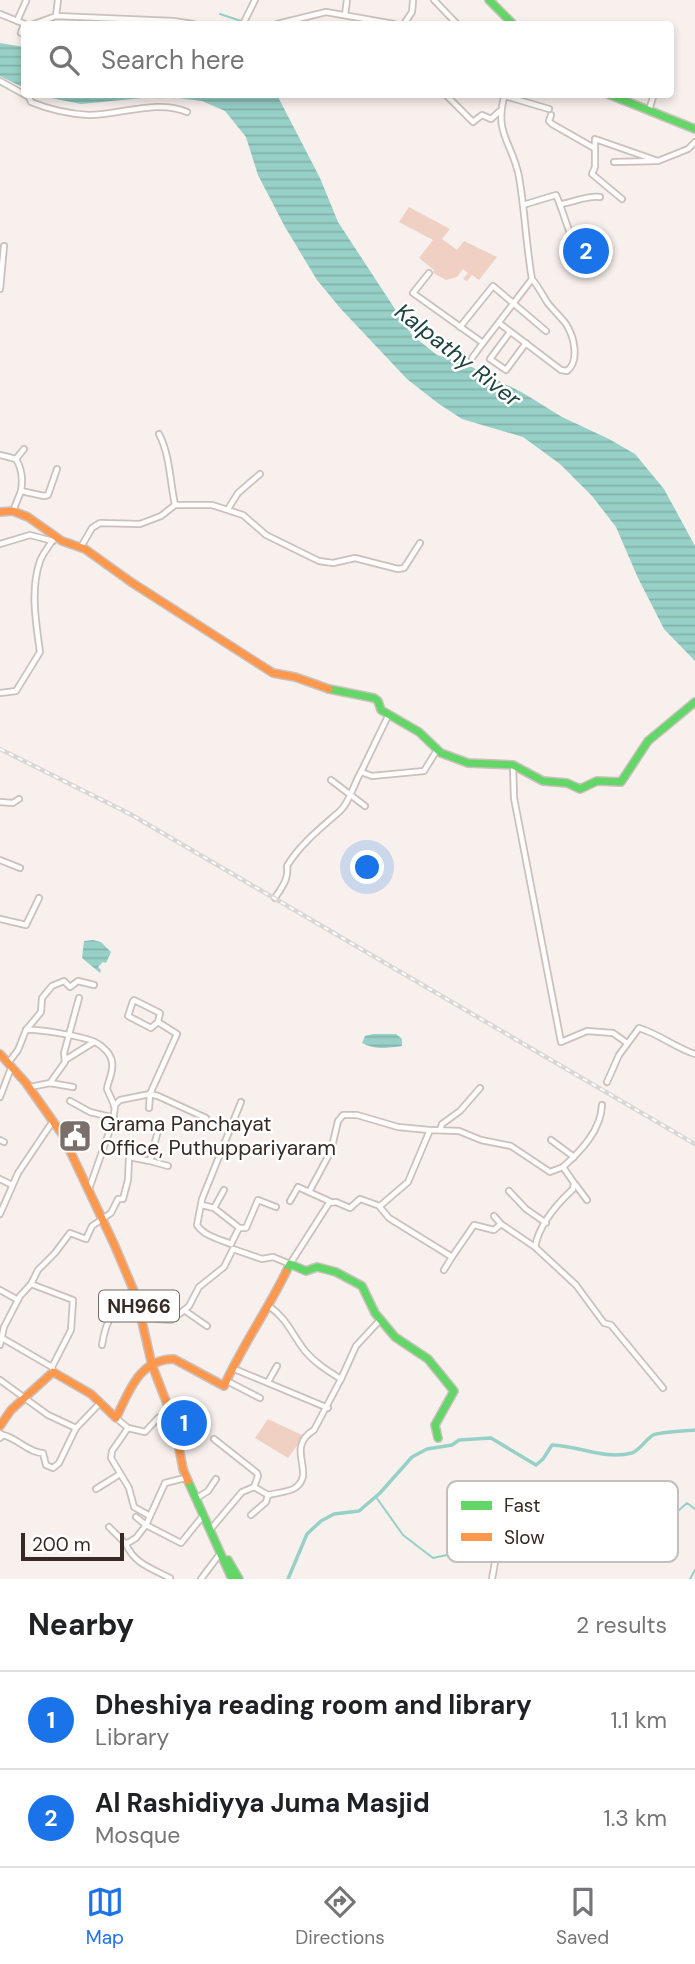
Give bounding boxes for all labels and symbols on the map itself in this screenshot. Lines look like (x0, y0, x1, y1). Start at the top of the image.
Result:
pin: 2 (563, 225, 609, 277)
water label: Kalpathy River (389, 296, 528, 414)
your location (350, 850, 384, 884)
place label: Grama Panchayat Office, Puthuppariyaram (100, 1110, 336, 1162)
public building icon: Grama Panchayat Office, Puthuppariyaram (56, 1117, 94, 1155)
road number: NH966 (99, 1290, 179, 1322)
pin: 1 (161, 1397, 207, 1449)
legend (447, 1481, 678, 1562)
text: Fast (504, 1493, 540, 1518)
text: Slow (504, 1525, 545, 1550)
scale bar (21, 1530, 124, 1562)

